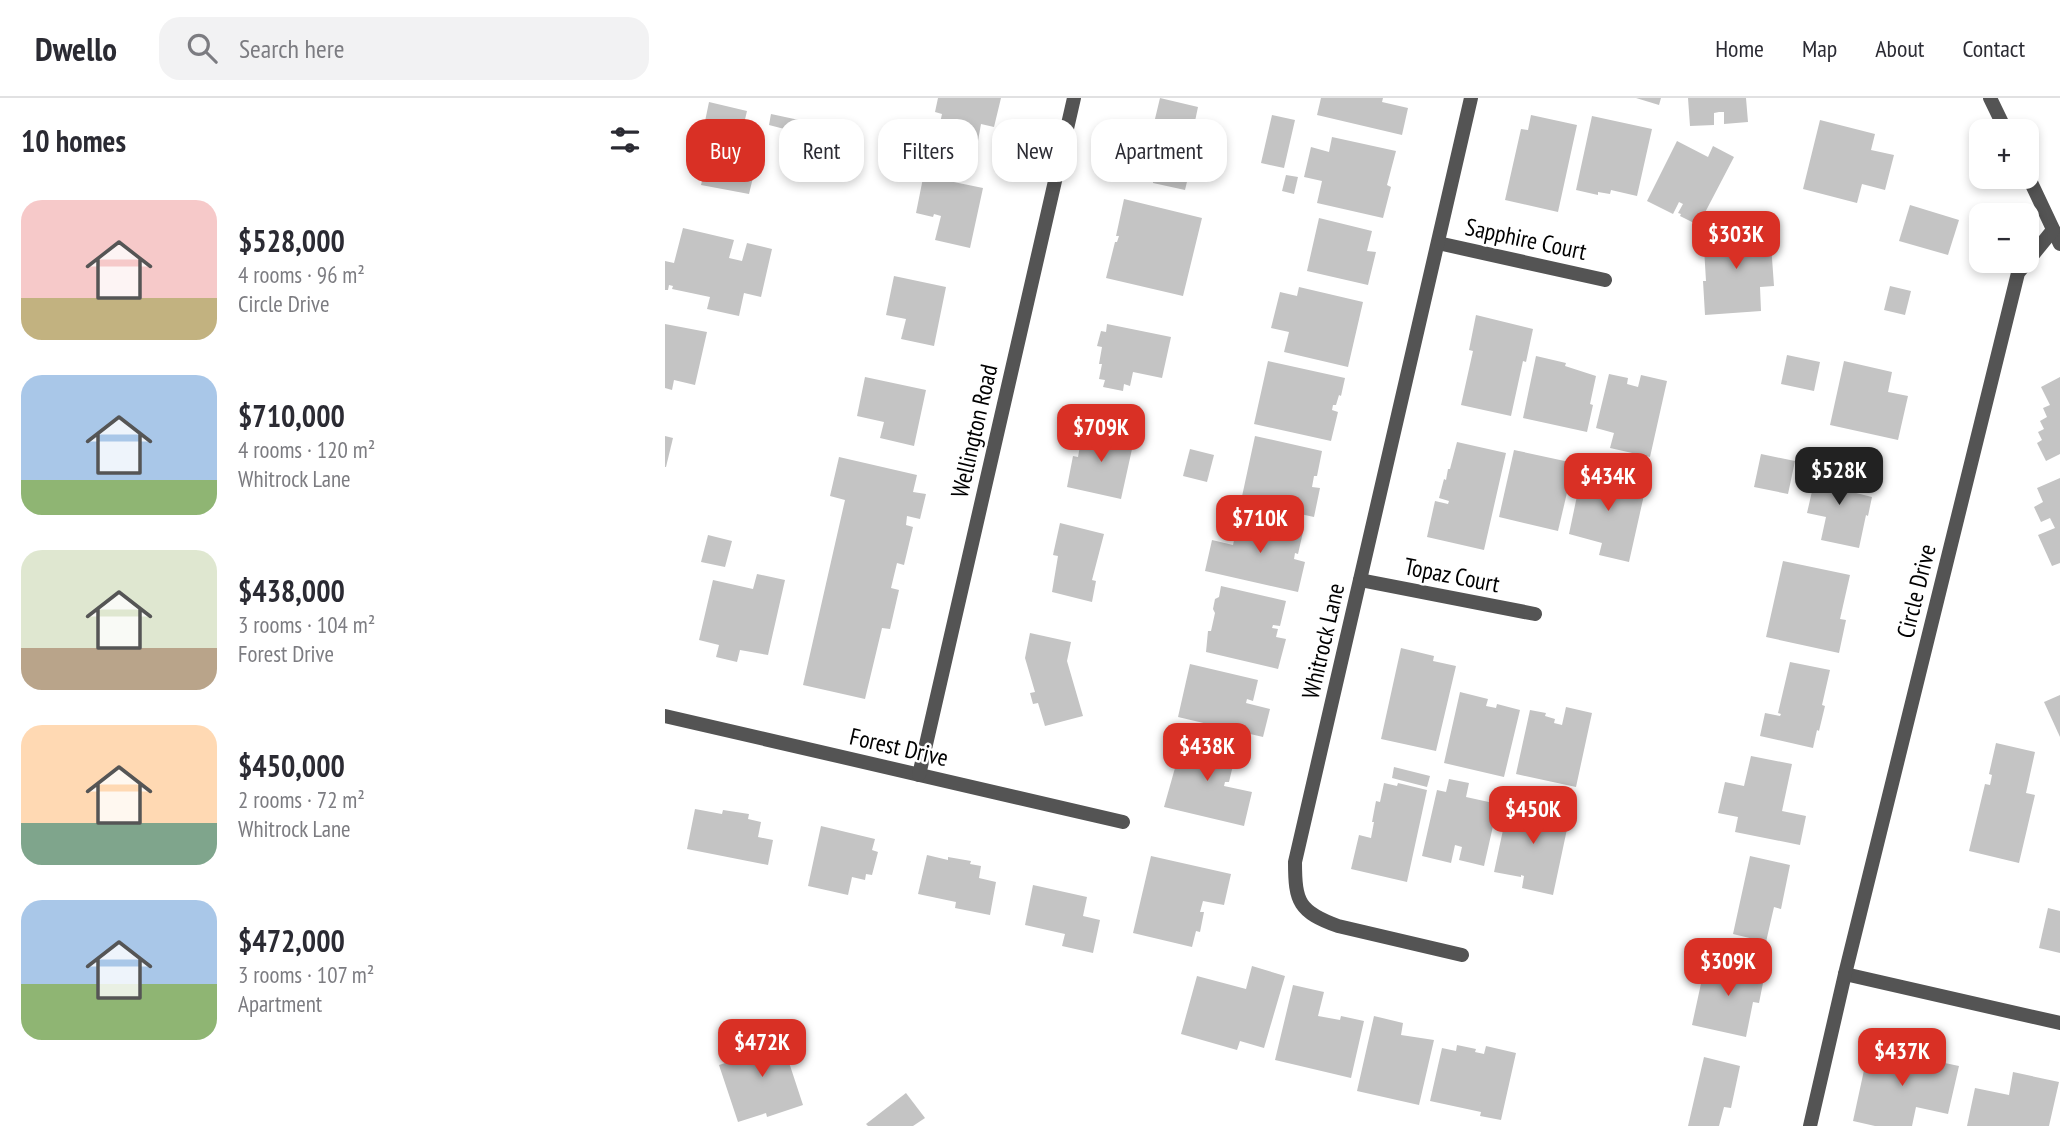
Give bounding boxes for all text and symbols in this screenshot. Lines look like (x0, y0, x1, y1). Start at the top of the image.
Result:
search box (159, 17, 649, 80)
text: Dwello (35, 27, 117, 70)
icon: search (183, 29, 221, 67)
text: Search here (239, 32, 345, 65)
text: Home (1715, 33, 1764, 64)
text: Map (1802, 33, 1837, 64)
text: About (1875, 33, 1924, 64)
text: Contact (1962, 33, 2025, 64)
chip: Buy (686, 119, 765, 182)
chip: Rent (779, 119, 864, 182)
chip: Filters (878, 119, 978, 182)
chip: New (992, 119, 1077, 182)
chip: Apartment (1091, 119, 1227, 182)
map controls (1969, 119, 2039, 273)
button: + (1969, 119, 2039, 189)
text: 10 homes (21, 121, 126, 160)
icon: filters (606, 121, 644, 159)
button: − (1969, 203, 2039, 273)
street label: Sapphire Court (1463, 211, 1590, 267)
pin: $303K (1687, 212, 1785, 271)
text: $303K (1708, 219, 1764, 248)
text: $528,000 (238, 221, 345, 260)
icon: home (77, 228, 161, 312)
text: 4 rooms · 96 m² (238, 260, 365, 289)
text: Circle Drive (238, 289, 330, 318)
street label: Wellington Road (944, 361, 1004, 501)
text: $710,000 (238, 396, 345, 435)
icon: home (77, 403, 161, 487)
pin: $709K (1052, 404, 1150, 464)
text: $709K (1073, 412, 1129, 441)
text: 4 rooms · 120 m² (238, 435, 375, 464)
pin: $528K (1790, 448, 1888, 507)
pin: $434K (1559, 454, 1657, 513)
text: $528K (1811, 455, 1867, 484)
text: $434K (1580, 461, 1636, 490)
text: Whitrock Lane (238, 464, 351, 493)
pin: $710K (1211, 496, 1309, 555)
text: $710K (1232, 503, 1288, 532)
street label: Circle Drive (1889, 541, 1943, 641)
street label: Topaz Court (1402, 551, 1503, 600)
text: $438,000 (238, 571, 345, 610)
icon: home (77, 578, 161, 662)
street label: Whitrock Lane (1295, 580, 1351, 702)
text: 3 rooms · 104 m² (238, 610, 375, 639)
text: Forest Drive (238, 639, 334, 668)
street label: Forest Drive (847, 721, 951, 773)
pin: $438K (1158, 724, 1256, 783)
text: $438K (1179, 731, 1235, 760)
text: $450,000 (238, 746, 345, 785)
icon: home (77, 753, 161, 837)
text: 2 rooms · 72 m² (238, 785, 365, 814)
pin: $450K (1484, 786, 1582, 846)
text: $450K (1505, 794, 1561, 823)
text: Whitrock Lane (238, 814, 351, 843)
text: $472,000 (238, 921, 345, 960)
icon: home (77, 928, 161, 1012)
pin: $309K (1679, 939, 1777, 998)
text: $309K (1700, 946, 1756, 975)
text: 3 rooms · 107 m² (238, 960, 374, 989)
text: Apartment (238, 989, 322, 1018)
pin: $472K (713, 1020, 811, 1079)
text: $472K (734, 1027, 790, 1056)
pin: $437K (1853, 1028, 1951, 1088)
text: $437K (1874, 1036, 1930, 1065)

